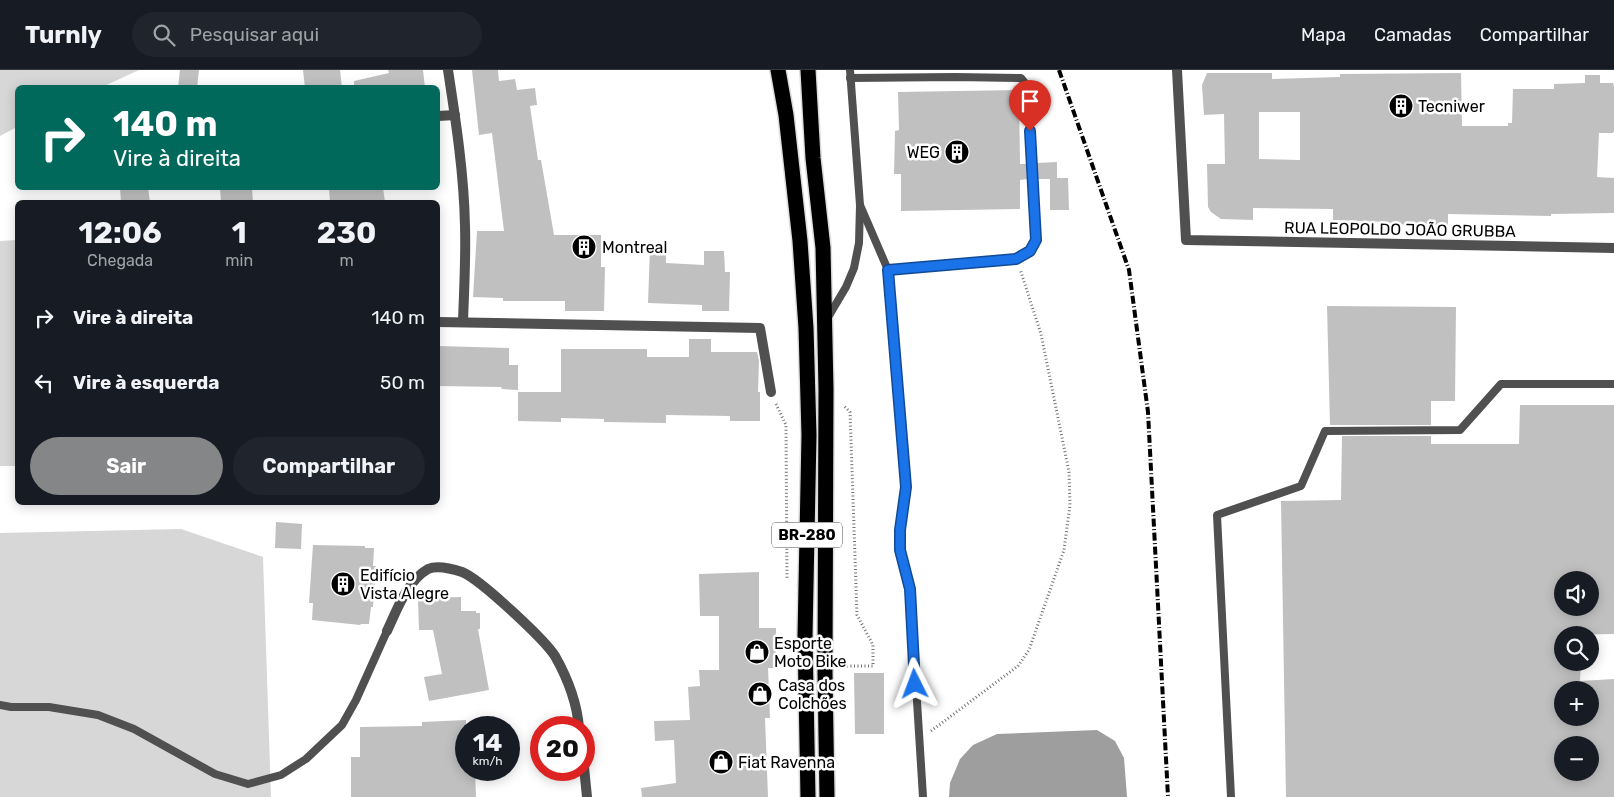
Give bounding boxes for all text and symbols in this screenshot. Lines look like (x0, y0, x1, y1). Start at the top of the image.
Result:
search box (132, 12, 482, 57)
text: Turnly (25, 21, 102, 49)
icon: search (150, 21, 178, 49)
text: Pesquisar aqui (190, 23, 319, 46)
text: Mapa (1301, 24, 1346, 46)
text: Camadas (1374, 24, 1452, 46)
text: Compartilhar (1480, 24, 1589, 46)
pin (1009, 80, 1051, 131)
icon: arrive (1016, 87, 1044, 115)
building icon: Tecniwer (1388, 93, 1414, 119)
place label: Tecniwer (1418, 97, 1485, 116)
text: 140 m (113, 103, 218, 145)
icon: right (30, 105, 95, 170)
building icon: WEG (944, 139, 970, 165)
place label: WEG (907, 143, 940, 162)
text: Vire à direita (113, 145, 241, 172)
text: 12:06 (79, 215, 162, 251)
text: 1 (232, 215, 247, 251)
text: 230 (317, 215, 376, 251)
street label: RUA LEOPOLDO JOÃO GRUBBA (1284, 218, 1516, 241)
building icon: Montreal (571, 234, 597, 260)
place label: Montreal (602, 238, 667, 257)
text: Chegada (87, 251, 153, 270)
text: min (225, 251, 253, 270)
text: m (339, 251, 354, 270)
icon: right (30, 304, 58, 332)
text: Vire à direita (73, 306, 193, 329)
text: 140 m (371, 306, 425, 329)
icon: left (30, 369, 58, 397)
text: Vire à esquerda (73, 371, 220, 394)
text: 50 m (380, 371, 425, 394)
button: Sair (30, 437, 223, 495)
button: Compartilhar (233, 437, 425, 495)
road number: BR-280 (772, 522, 842, 548)
place label: Edifício Vista Alegre (360, 566, 449, 603)
building icon: Edifício Vista Alegre (330, 571, 356, 597)
map controls (1554, 571, 1599, 781)
button: sound (1554, 571, 1599, 616)
button: search (1554, 626, 1599, 671)
place label: Esporte Moto Bike (774, 634, 847, 671)
shop icon: Esporte Moto Bike (744, 639, 770, 665)
position arrow (888, 657, 940, 709)
place label: Casa dos Colchões (778, 676, 847, 713)
shop icon: Casa dos Colchões (747, 681, 773, 707)
button: + (1554, 681, 1599, 726)
speed limit sign: 20 (530, 716, 595, 781)
text: 14 (473, 728, 502, 757)
button: − (1554, 736, 1599, 781)
shop icon: Fiat Ravenna (708, 749, 734, 775)
place label: Fiat Ravenna (738, 753, 835, 772)
text: km/h (473, 754, 502, 768)

